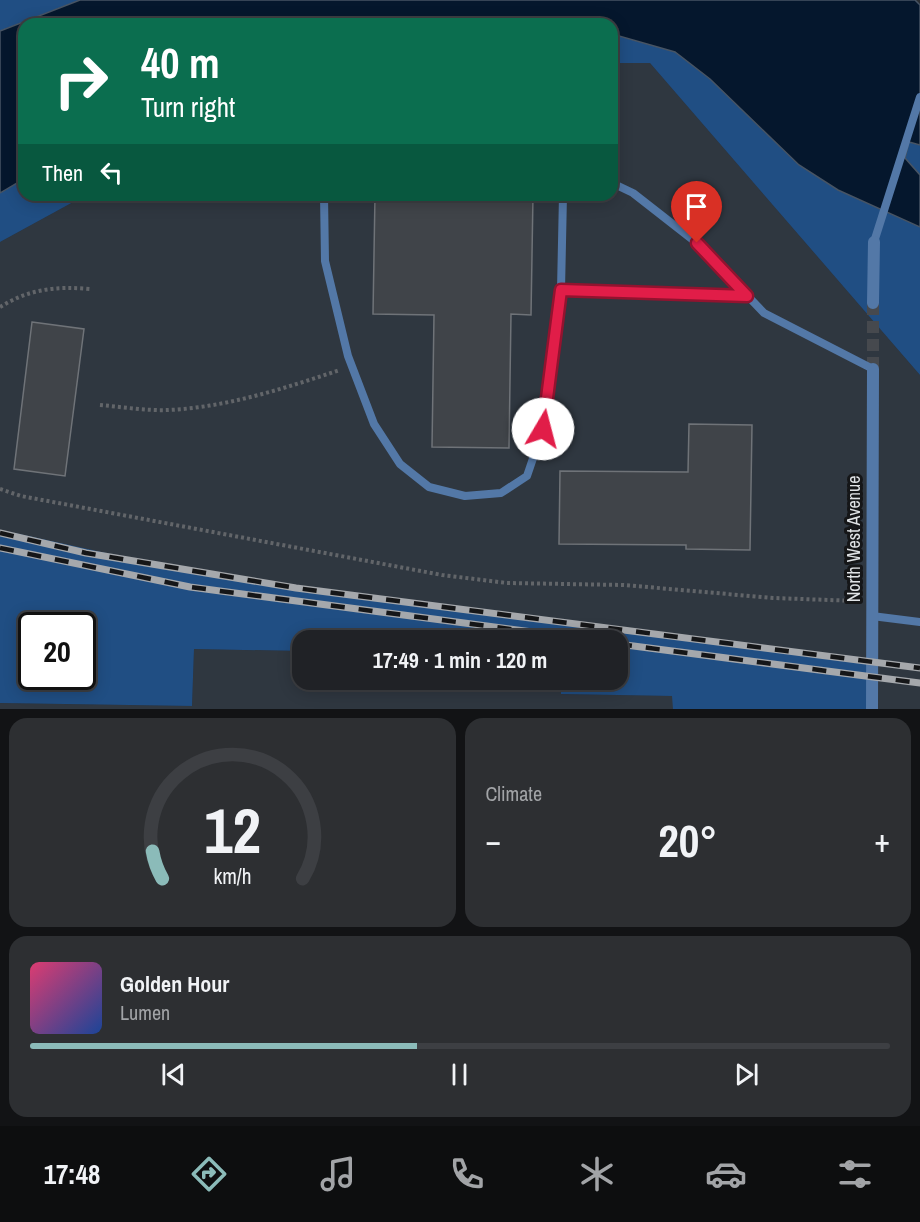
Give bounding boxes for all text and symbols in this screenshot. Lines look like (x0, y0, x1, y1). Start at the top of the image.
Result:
text: 40 m (141, 35, 220, 91)
icon: right (42, 42, 120, 120)
text: Turn right (141, 89, 235, 125)
icon: left (95, 156, 128, 189)
text: Then (42, 158, 83, 188)
pin (671, 181, 722, 243)
icon: arrive (680, 190, 713, 223)
position arrow (511, 397, 575, 461)
street label: North West Avenue (841, 476, 866, 602)
speed limit sign: 20 (18, 612, 96, 690)
text: 17:49 · 1 min · 120 m (373, 645, 547, 675)
text: Climate (486, 780, 542, 807)
text: 12 (204, 788, 261, 872)
text: 20° (658, 810, 717, 871)
text: − (486, 818, 501, 862)
text: + (874, 818, 890, 862)
text: km/h (213, 863, 251, 892)
text: Golden Hour (120, 969, 229, 999)
text: Lumen (120, 999, 170, 1026)
icon: previous (157, 1058, 190, 1091)
icon: pause (443, 1058, 476, 1091)
icon: next (730, 1058, 763, 1091)
icon: directions (188, 1153, 230, 1195)
icon: music (317, 1153, 359, 1195)
icon: phone (446, 1153, 488, 1195)
icon: climate (576, 1153, 618, 1195)
icon: car (705, 1153, 747, 1195)
icon: filters (834, 1153, 876, 1195)
text: 17:48 (44, 1156, 100, 1192)

